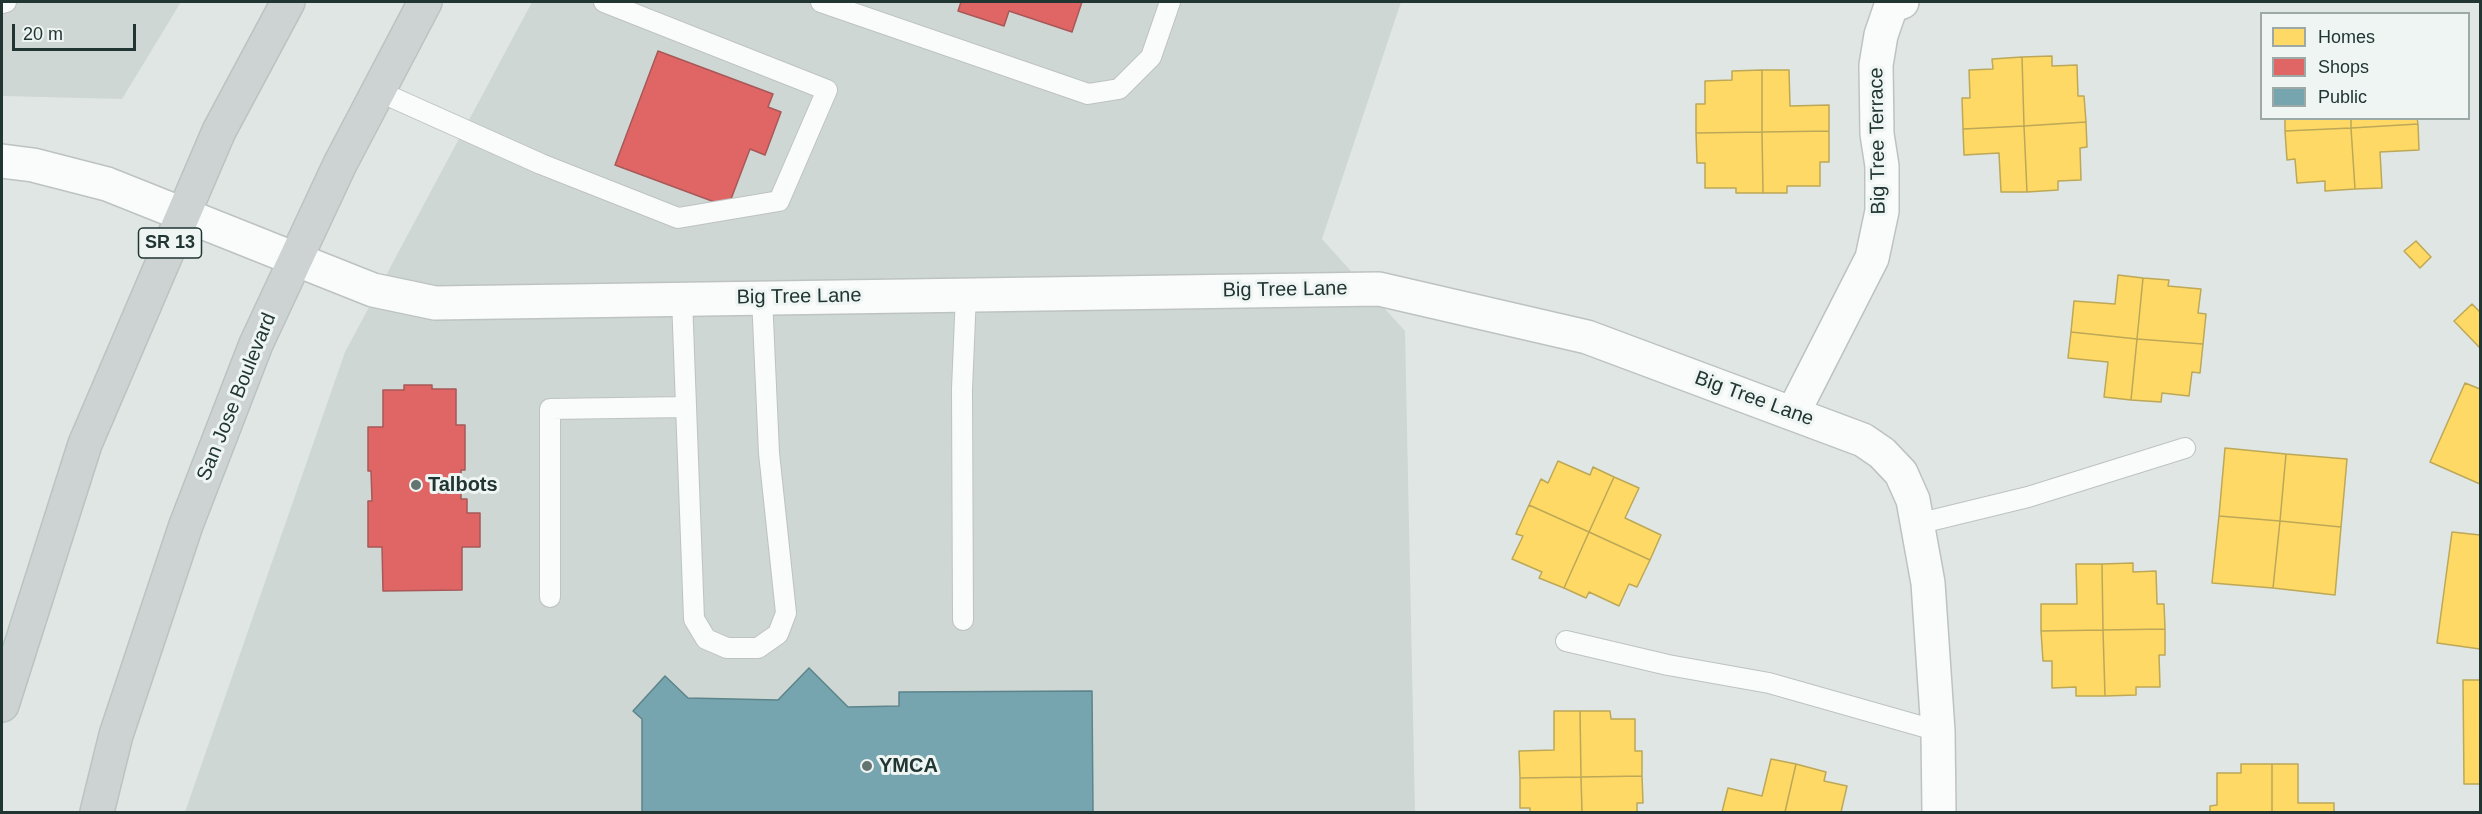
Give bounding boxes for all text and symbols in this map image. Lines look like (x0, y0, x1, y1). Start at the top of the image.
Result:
scale bar (15, 12, 140, 50)
legend (2260, 12, 2470, 120)
text: 20 m (23, 24, 63, 44)
text: Homes (2318, 27, 2375, 47)
text: Shops (2318, 57, 2369, 77)
street label: Big Tree Terrace (1865, 67, 1891, 215)
text: Public (2318, 87, 2367, 107)
road number: SR 13 (138, 228, 201, 258)
street label: Big Tree Lane (1222, 277, 1348, 303)
street label: Big Tree Lane (736, 284, 862, 310)
street label: San Jose Boulevard (192, 310, 282, 484)
street label: Big Tree Lane (1691, 366, 1817, 432)
place label: Talbots (428, 473, 498, 497)
marker: Talbots (409, 478, 423, 492)
place label: YMCA (879, 754, 938, 778)
marker: YMCA (860, 759, 874, 773)

